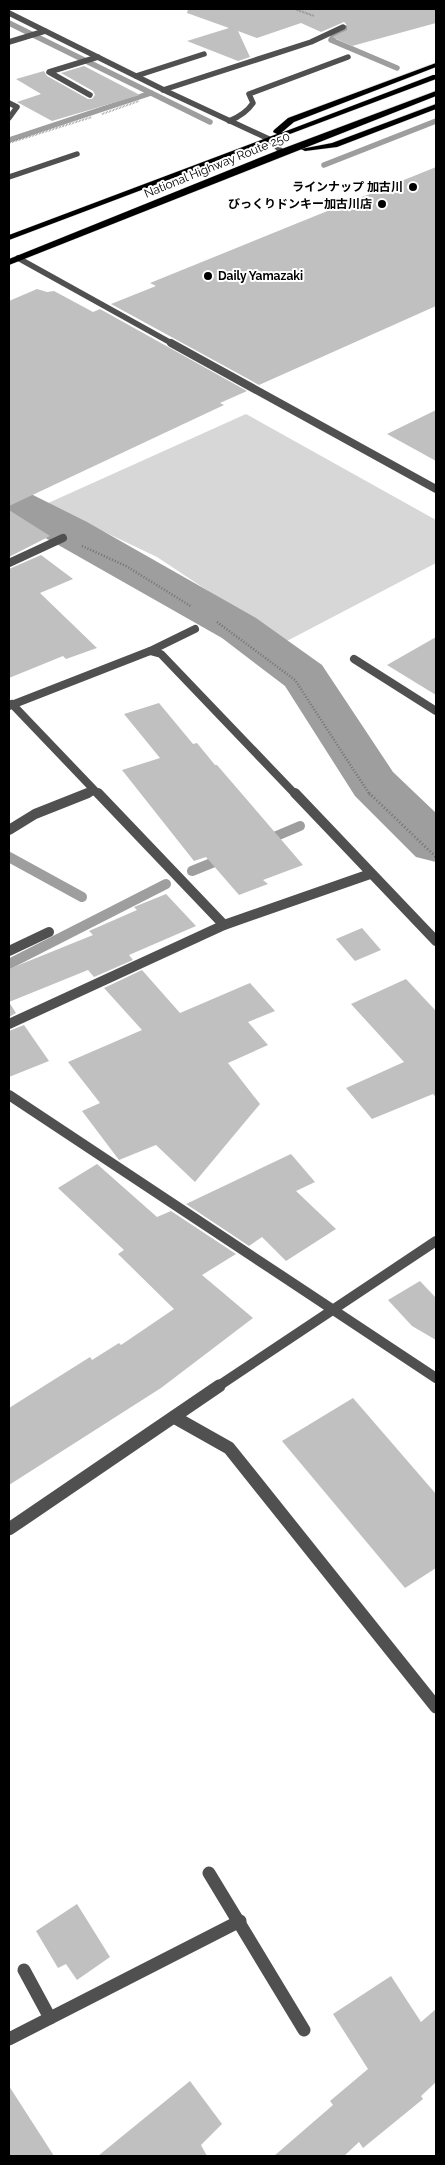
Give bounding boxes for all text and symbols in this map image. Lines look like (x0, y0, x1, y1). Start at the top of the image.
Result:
street label: National Highway Route 250 (142, 129, 292, 201)
place label: ラインナップ 加古川 (292, 180, 403, 194)
marker: ラインナップ 加古川 (407, 181, 419, 193)
place label: びっくりドンキー加古川店 (228, 197, 372, 211)
marker: びっくりドンキー加古川店 (376, 198, 388, 210)
place label: Daily Yamazaki (218, 269, 303, 283)
marker: Daily Yamazaki (202, 270, 214, 282)

